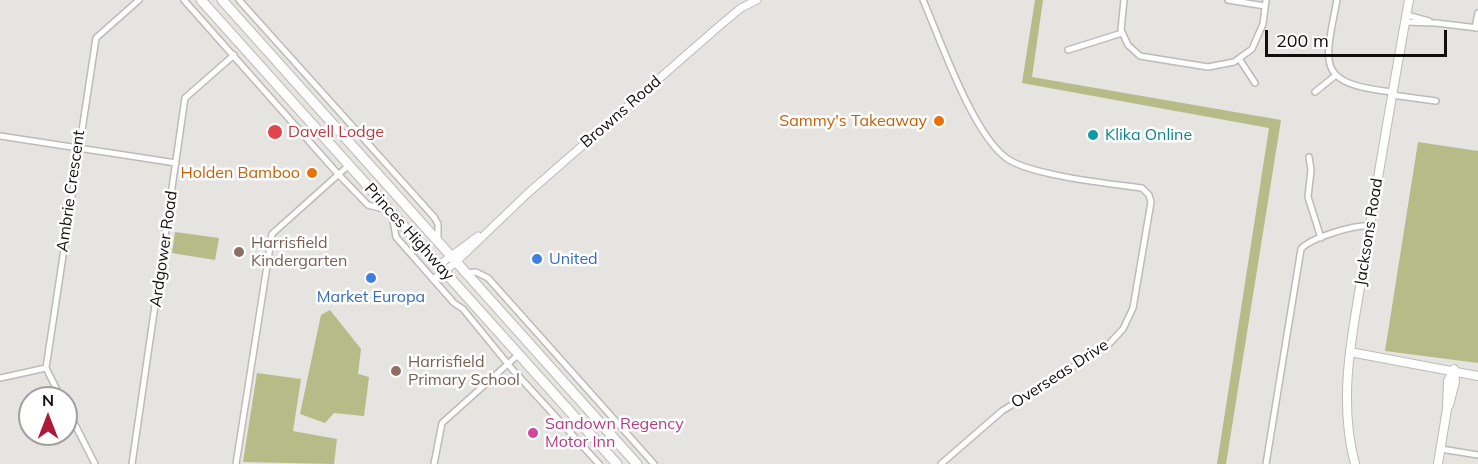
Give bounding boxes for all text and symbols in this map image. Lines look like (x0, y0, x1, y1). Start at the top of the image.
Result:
scale bar (1268, 18, 1450, 56)
text: 200 m (1276, 29, 1329, 52)
street label: Browns Road (577, 72, 665, 152)
place label: Sammy's Takeaway (779, 111, 927, 131)
marker: Sammy's Takeaway (932, 114, 946, 128)
place label: Davell Lodge (288, 122, 384, 142)
marker: Davell Lodge (266, 123, 284, 141)
place label: Klika Online (1105, 125, 1192, 145)
marker: Klika Online (1086, 128, 1100, 142)
street label: Ambrie Crescent (53, 129, 89, 253)
place label: Holden Bamboo (181, 163, 300, 183)
marker: Holden Bamboo (305, 166, 319, 180)
street label: Jacksons Road (1351, 177, 1387, 287)
street label: Princes Highway (360, 179, 458, 285)
street label: Ardgower Road (146, 190, 182, 308)
place label: Harrisfield Kindergarten (251, 233, 347, 271)
marker: Harrisfield Kindergarten (232, 245, 246, 259)
place label: United (549, 249, 598, 269)
marker: United (530, 252, 544, 266)
marker: Market Europa (364, 271, 378, 285)
place label: Market Europa (317, 287, 425, 307)
street label: Overseas Drive (1008, 335, 1112, 413)
place label: Harrisfield Primary School (408, 352, 520, 390)
marker: Harrisfield Primary School (389, 364, 403, 378)
north arrow (18, 386, 78, 446)
text: N (42, 390, 54, 410)
place label: Sandown Regency Motor Inn (545, 414, 684, 452)
marker: Sandown Regency Motor Inn (526, 426, 540, 440)

